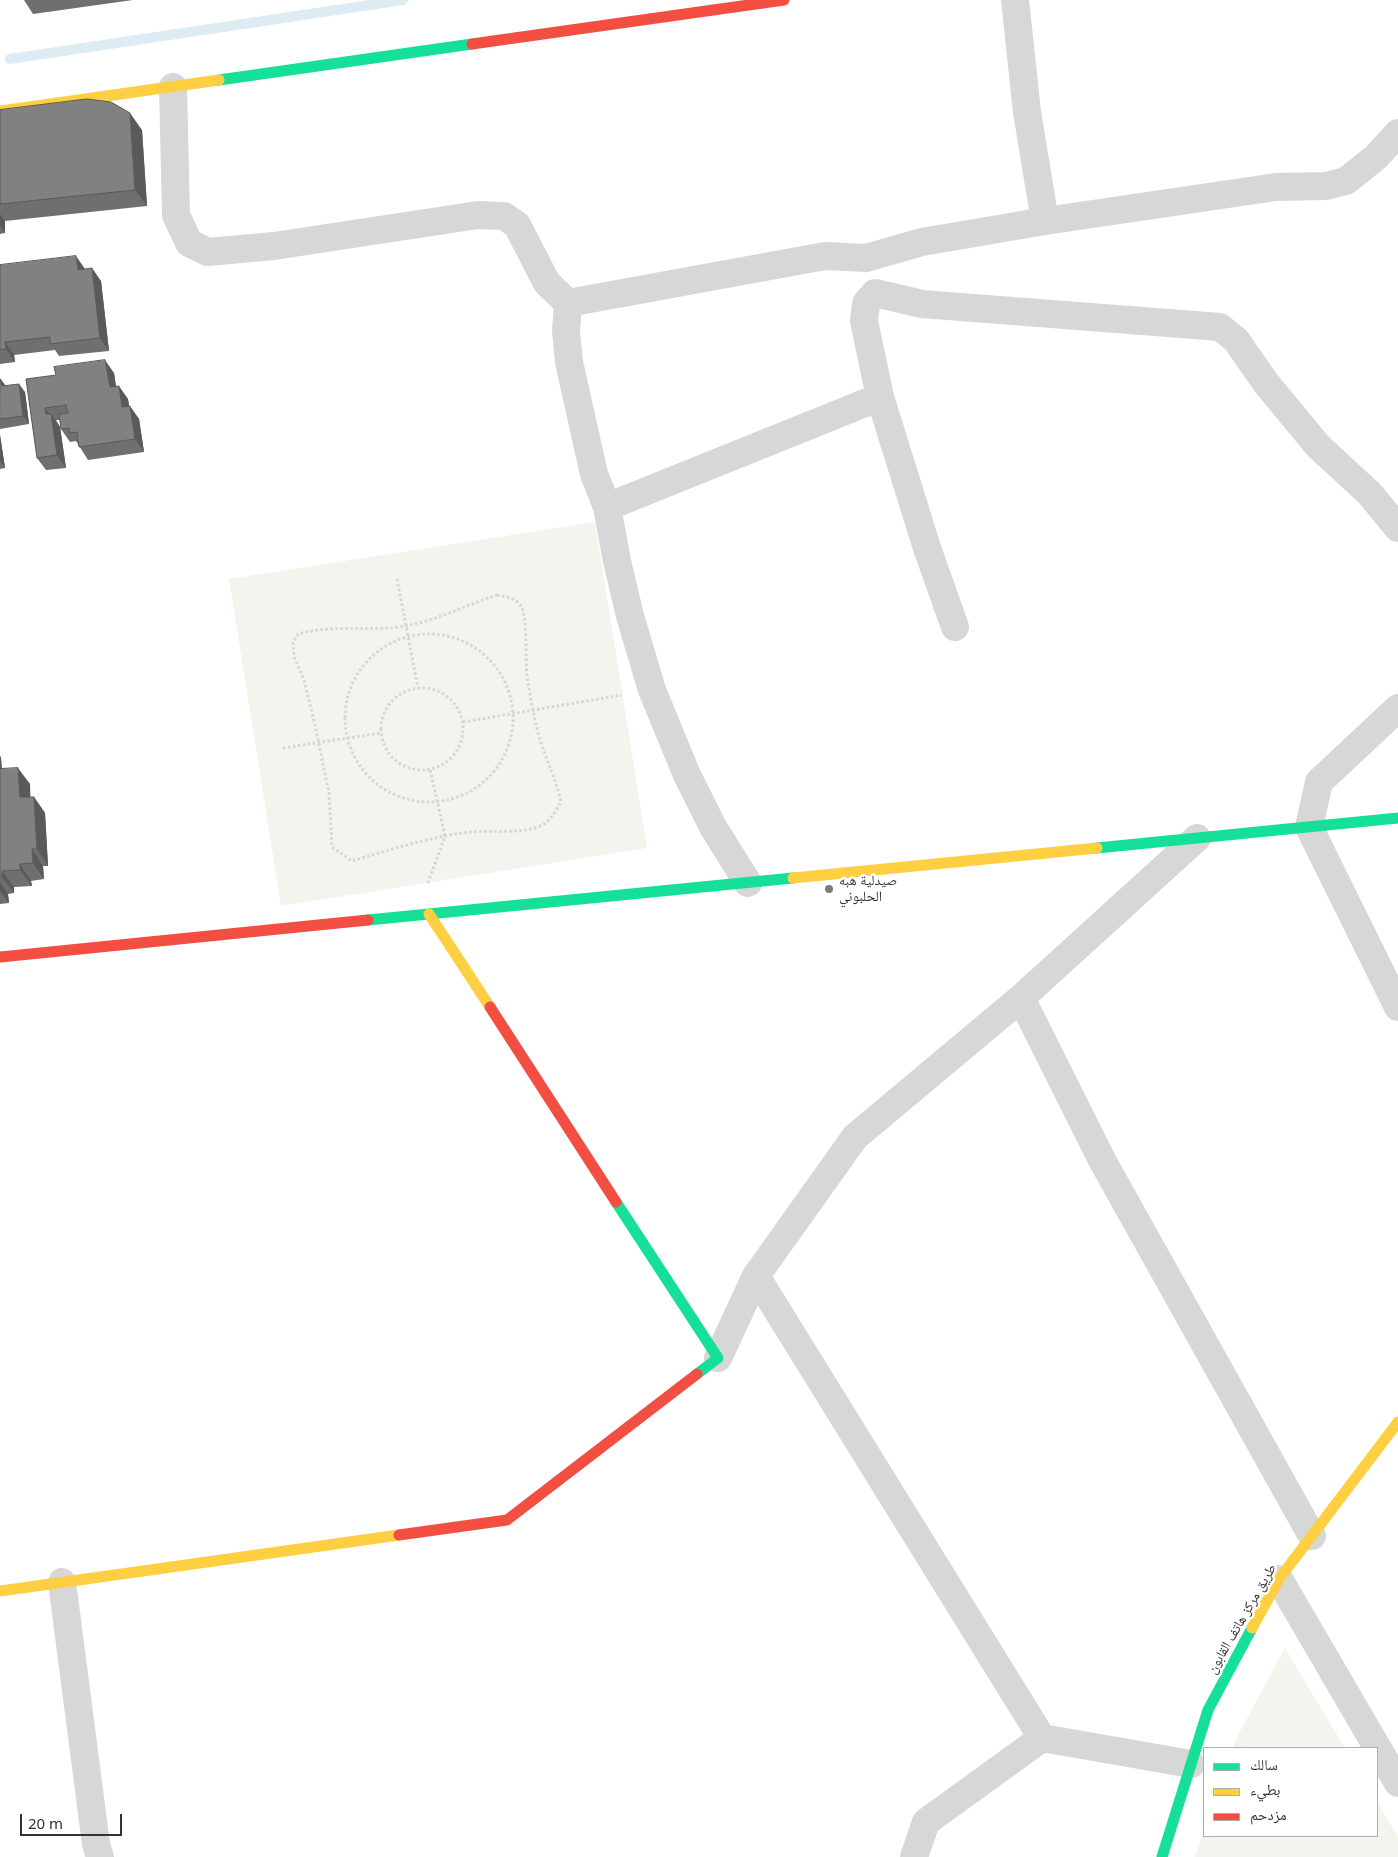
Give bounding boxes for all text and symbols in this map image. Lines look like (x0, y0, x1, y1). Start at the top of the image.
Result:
place label: صيدلية هبه الحلبوني (839, 873, 897, 906)
marker: صيدلية هبه الحلبوني (823, 883, 835, 895)
street label: طريق مركز هاتف القابون (1204, 1561, 1280, 1677)
legend (1203, 1747, 1378, 1837)
text: سالك (1250, 1754, 1278, 1774)
text: بطيء (1250, 1779, 1280, 1799)
scale bar (22, 1804, 125, 1836)
text: مزدحم (1250, 1804, 1287, 1824)
text: 20 m (28, 1813, 63, 1833)

